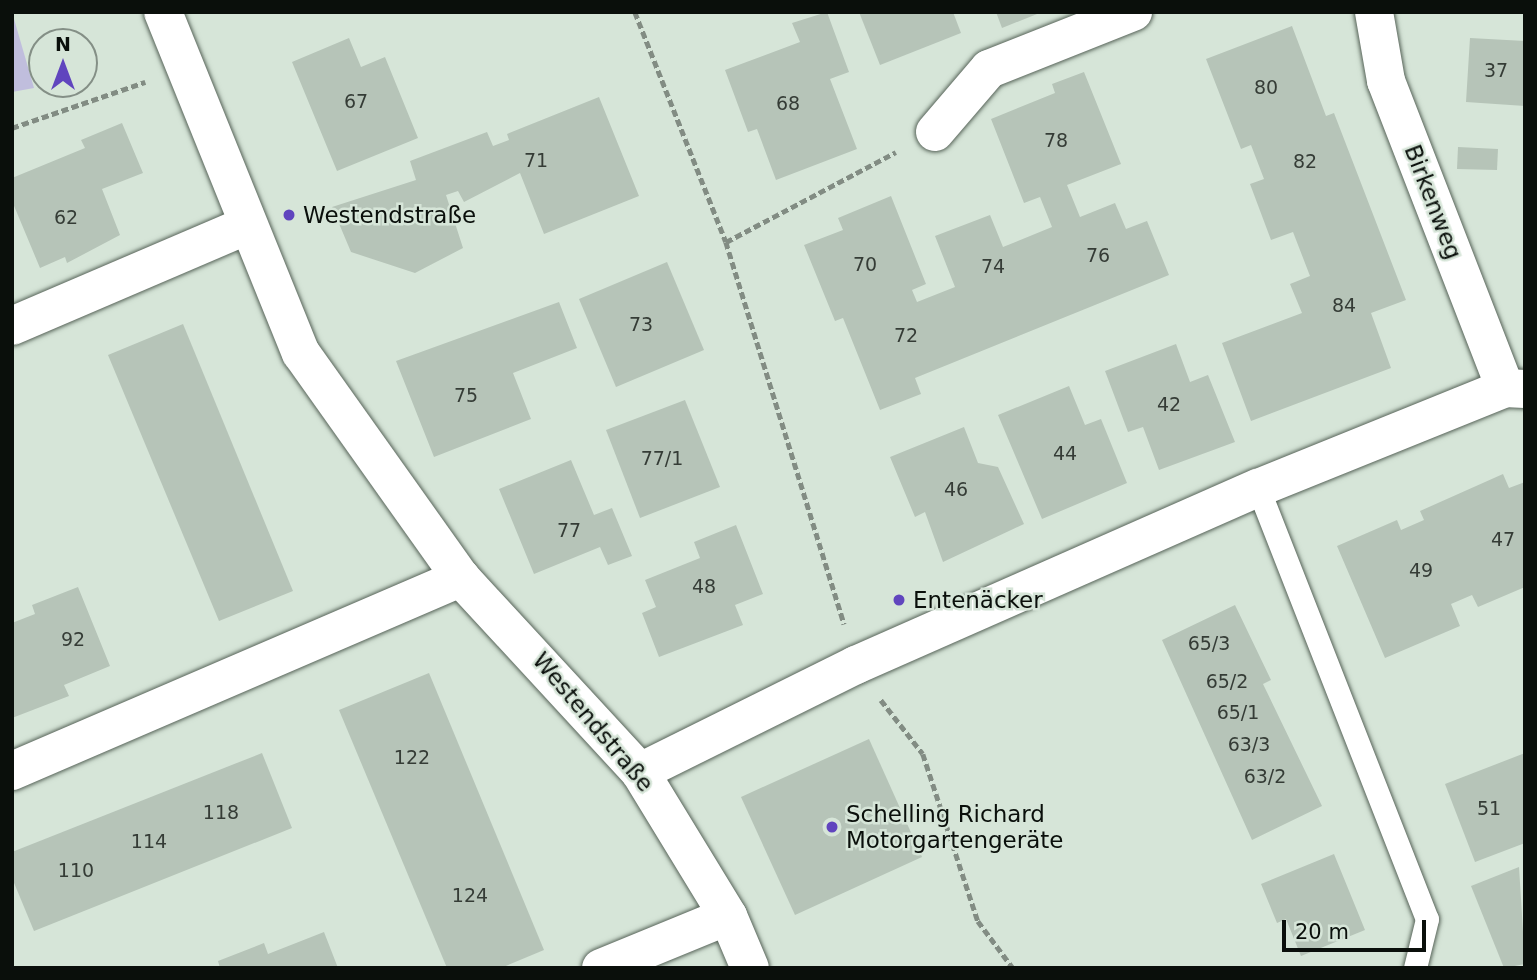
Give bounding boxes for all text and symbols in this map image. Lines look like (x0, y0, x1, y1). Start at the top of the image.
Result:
north arrow (28, 28, 98, 98)
text: N (55, 33, 71, 55)
house number: 37 (1484, 60, 1508, 82)
house number: 80 (1254, 77, 1278, 99)
house number: 67 (344, 91, 368, 113)
house number: 68 (776, 93, 800, 115)
house number: 78 (1044, 130, 1068, 152)
street label: Birkenweg (1399, 141, 1467, 263)
house number: 71 (524, 150, 548, 172)
house number: 82 (1293, 151, 1317, 173)
place label: Westendstraße (303, 201, 476, 229)
house number: 62 (54, 207, 78, 229)
marker: Westendstraße (281, 207, 297, 223)
house number: 76 (1086, 245, 1110, 267)
house number: 70 (853, 254, 877, 276)
house number: 74 (981, 256, 1005, 278)
house number: 84 (1332, 295, 1356, 317)
house number: 73 (629, 314, 653, 336)
house number: 72 (894, 325, 918, 347)
house number: 75 (454, 385, 478, 407)
house number: 42 (1157, 394, 1181, 416)
house number: 44 (1053, 443, 1077, 465)
house number: 77/1 (641, 448, 683, 470)
house number: 46 (944, 479, 968, 501)
house number: 77 (557, 520, 581, 542)
house number: 47 (1491, 529, 1515, 551)
house number: 49 (1409, 560, 1433, 582)
house number: 48 (692, 576, 716, 598)
place label: Entenäcker (913, 586, 1043, 614)
marker: Entenäcker (891, 592, 907, 608)
house number: 92 (61, 629, 85, 651)
house number: 65/3 (1188, 633, 1230, 655)
street label: Westendstraße (527, 647, 659, 797)
house number: 65/2 (1206, 671, 1248, 693)
house number: 65/1 (1217, 702, 1259, 724)
house number: 63/3 (1228, 734, 1270, 756)
house number: 122 (394, 747, 430, 769)
house number: 63/2 (1244, 766, 1286, 788)
house number: 51 (1477, 798, 1501, 820)
place label: Schelling Richard Motorgartengeräte (846, 800, 1063, 854)
house number: 118 (203, 802, 239, 824)
marker: Schelling Richard Motorgartengeräte (824, 819, 840, 835)
house number: 114 (131, 831, 167, 853)
house number: 110 (58, 860, 94, 882)
house number: 124 (452, 885, 488, 907)
scale bar (1285, 906, 1428, 950)
text: 20 m (1295, 920, 1349, 944)

